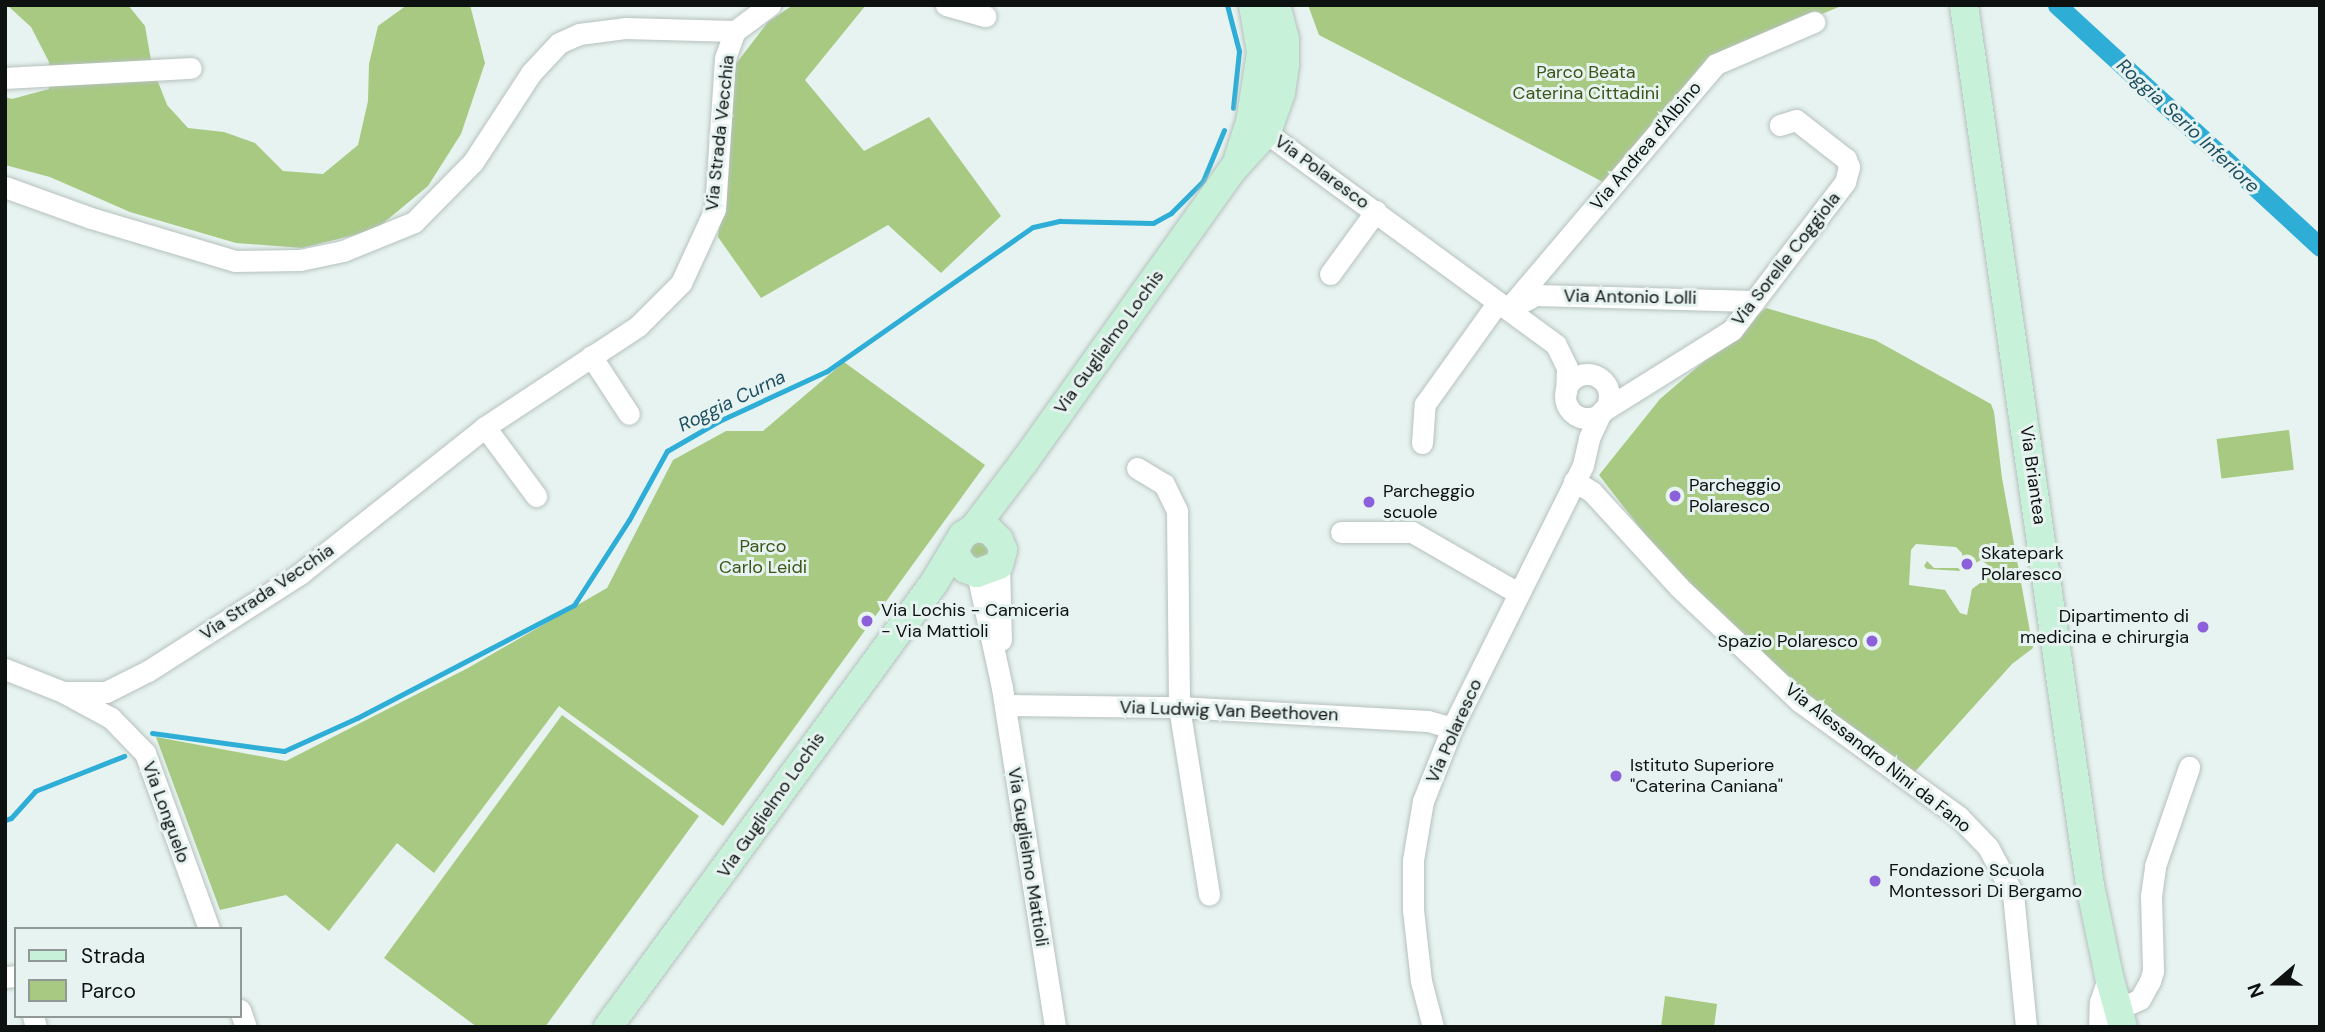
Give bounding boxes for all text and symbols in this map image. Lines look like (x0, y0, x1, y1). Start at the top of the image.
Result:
street label: Via Strada Vecchia (701, 54, 739, 212)
water label: Roggia Serio Inferiore (2112, 54, 2264, 198)
park label: Parco Beata Caterina Cittadini (1513, 62, 1659, 104)
street label: Via Andrea d'Albino (1586, 77, 1706, 215)
street label: Via Polaresco (1270, 130, 1374, 214)
street label: Via Sorelle Coggiola (1727, 188, 1845, 330)
street label: Via Guglielmo Lochis (1049, 266, 1169, 418)
street label: Via Antonio Lolli (1563, 285, 1697, 309)
water label: Roggia Curna (675, 365, 789, 437)
street label: Via Briantea (2015, 424, 2051, 526)
place label: Parcheggio Polaresco (1689, 475, 1781, 518)
place label: Parcheggio scuole (1383, 481, 1475, 524)
marker: Parcheggio Polaresco (1667, 488, 1683, 504)
marker: Parcheggio scuole (1361, 494, 1377, 510)
park label: Parco Carlo Leidi (719, 536, 807, 578)
street label: Via Strada Vecchia (196, 539, 338, 645)
place label: Skatepark Polaresco (1981, 543, 2064, 586)
marker: Skatepark Polaresco (1959, 556, 1975, 572)
place label: Via Lochis - Camiceria - Via Mattioli (881, 600, 1069, 642)
place label: Dipartimento di medicina e chirurgia (2020, 606, 2189, 648)
marker: Via Lochis - Camiceria - Via Mattioli (859, 613, 875, 629)
marker: Dipartimento di medicina e chirurgia (2195, 619, 2211, 635)
place label: Spazio Polaresco (1718, 630, 1858, 652)
marker: Spazio Polaresco (1864, 633, 1880, 649)
street label: Via Polaresco (1421, 675, 1487, 787)
street label: Via Alessandro Nini da Fano (1781, 679, 1975, 837)
street label: Via Ludwig Van Beethoven (1119, 696, 1339, 726)
street label: Via Guglielmo Lochis (713, 728, 829, 882)
place label: Istituto Superiore "Caterina Caniana" (1630, 755, 1783, 798)
street label: Via Longuelo (138, 758, 194, 866)
street label: Via Guglielmo Mattioli (1003, 766, 1053, 948)
marker: Istituto Superiore "Caterina Caniana" (1608, 768, 1624, 784)
place label: Fondazione Scuola Montessori Di Bergamo (1889, 860, 2082, 903)
marker: Fondazione Scuola Montessori Di Bergamo (1867, 873, 1883, 889)
legend (14, 927, 242, 1018)
text: Strada (81, 942, 145, 970)
north arrow (2241, 948, 2311, 1018)
text: Parco (81, 977, 136, 1005)
text: N (2242, 980, 2270, 1001)

